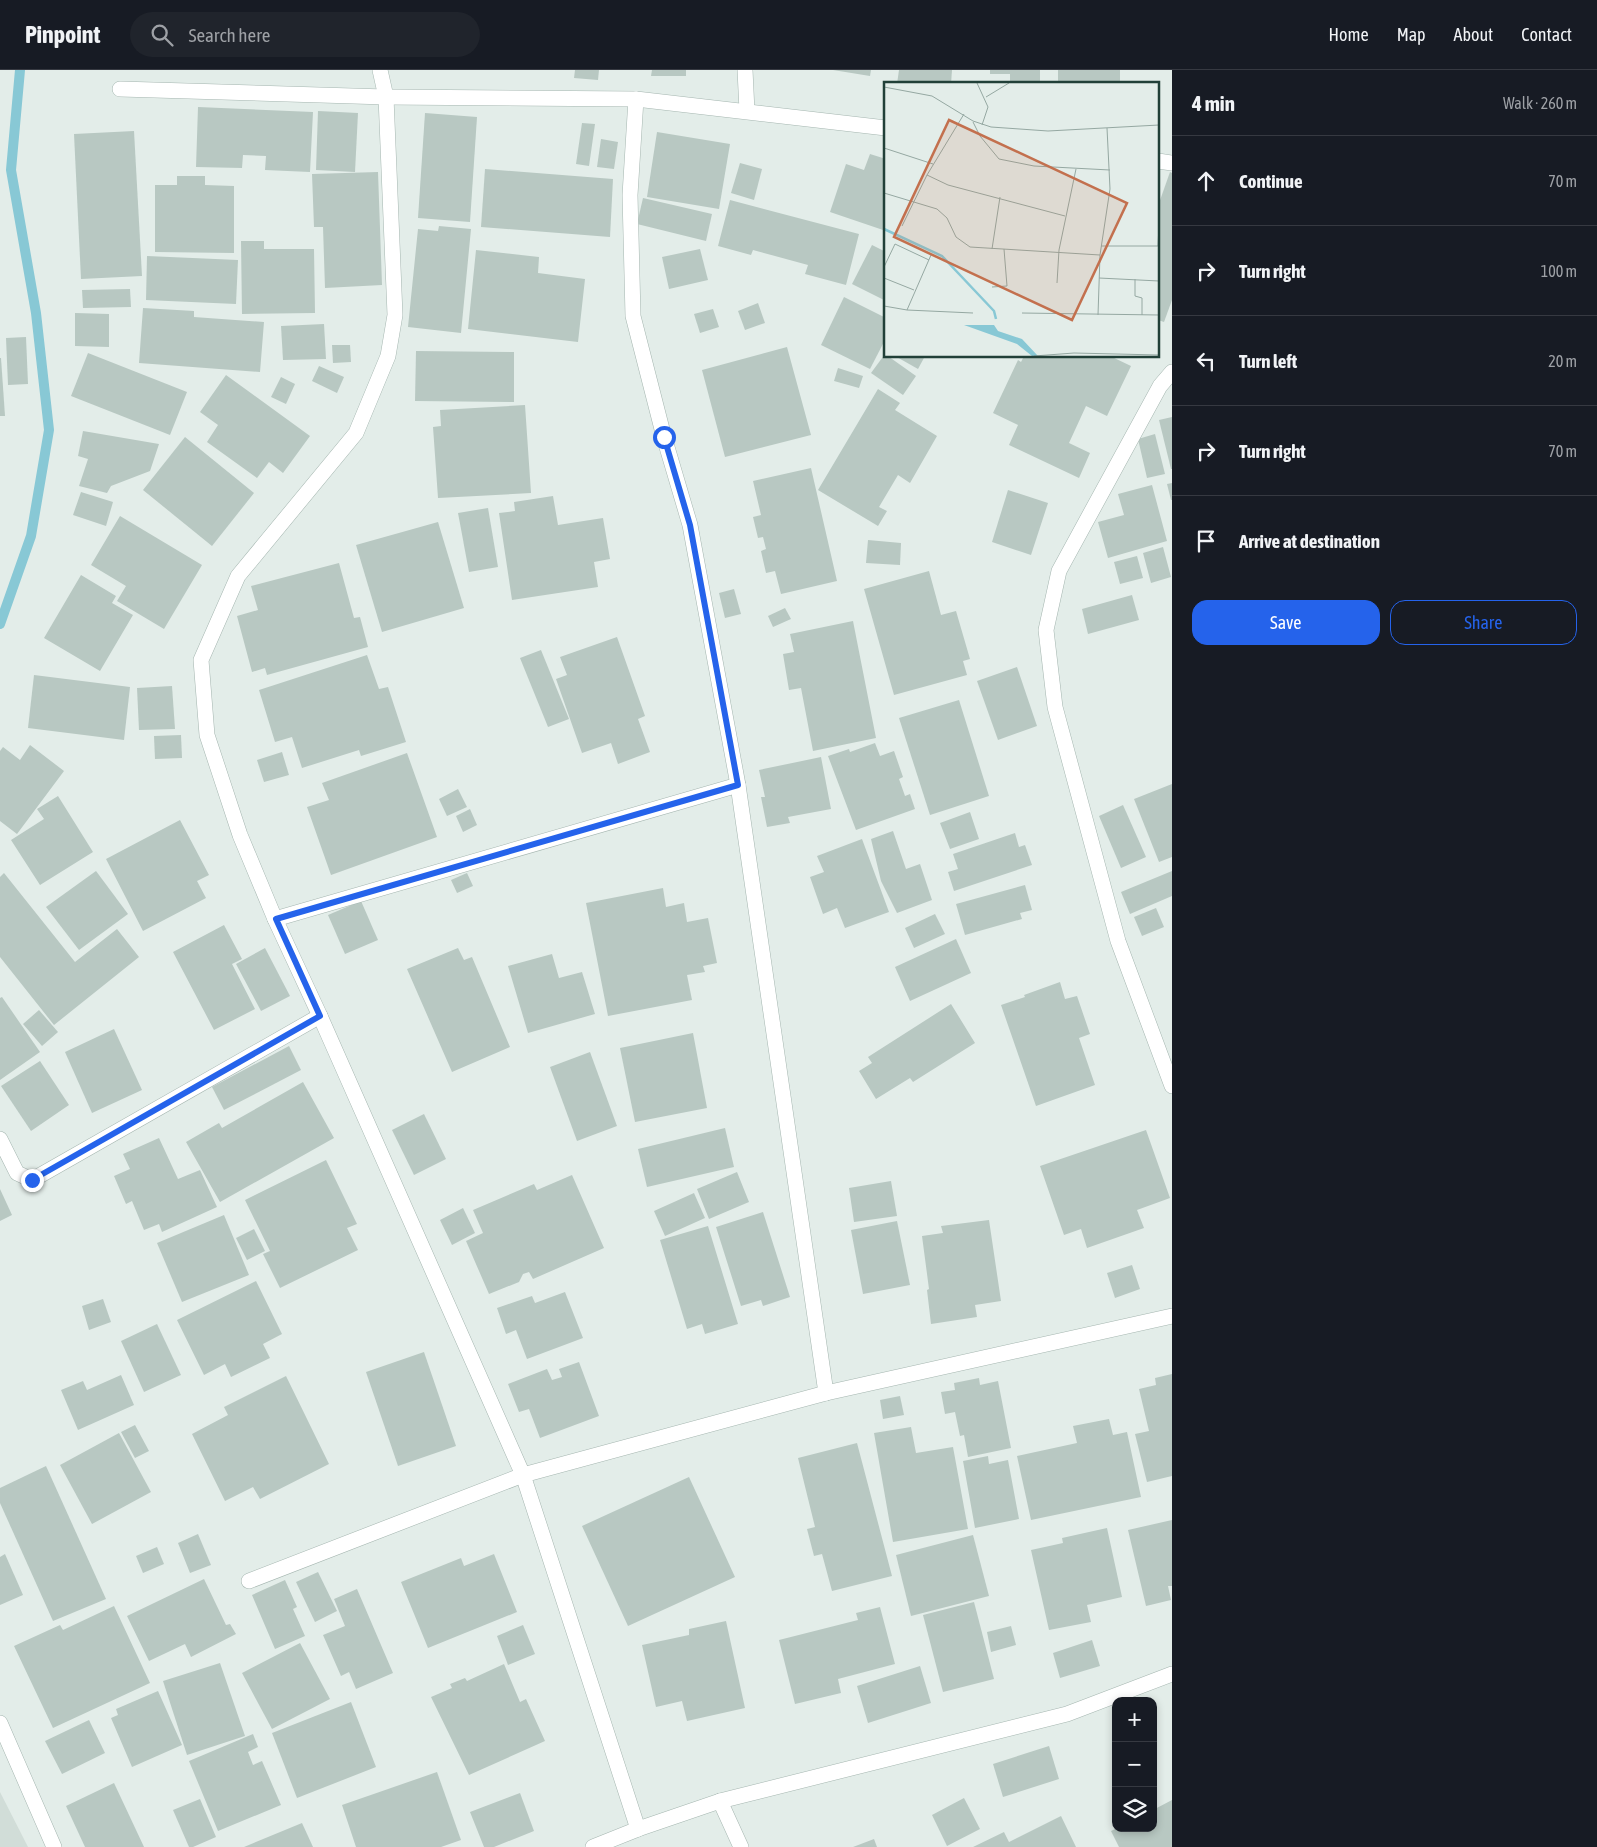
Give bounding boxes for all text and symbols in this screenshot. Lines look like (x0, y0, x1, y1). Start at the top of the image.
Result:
search box (130, 12, 480, 57)
text: Pinpoint (25, 21, 100, 48)
icon: search (148, 21, 176, 49)
text: Search here (188, 24, 270, 46)
text: Home (1329, 24, 1369, 45)
text: Map (1397, 24, 1426, 45)
text: About (1454, 24, 1493, 45)
text: Contact (1521, 24, 1572, 45)
inset map (884, 82, 1160, 358)
text: 4 min (1192, 91, 1235, 115)
text: Walk · 260 m (1503, 94, 1577, 112)
icon: ahead (1192, 167, 1220, 195)
text: Continue (1239, 170, 1303, 192)
text: 70 m (1548, 172, 1577, 190)
icon: right (1192, 257, 1220, 285)
text: Turn right (1239, 260, 1306, 282)
text: 100 m (1541, 262, 1577, 280)
icon: left (1192, 347, 1220, 375)
text: Turn left (1239, 350, 1297, 372)
text: 20 m (1548, 352, 1577, 370)
route start (653, 426, 676, 449)
icon: right (1192, 437, 1220, 465)
text: Turn right (1239, 440, 1306, 462)
text: 70 m (1548, 442, 1577, 460)
icon: arrive (1192, 527, 1220, 555)
text: Arrive at destination (1239, 530, 1380, 552)
button: Save (1192, 600, 1380, 645)
button: Share (1390, 600, 1577, 645)
route end (21, 1169, 44, 1192)
map controls (1112, 1697, 1157, 1832)
button: + (1112, 1697, 1157, 1742)
button: − (1112, 1742, 1157, 1787)
button: layers (1112, 1787, 1157, 1832)

